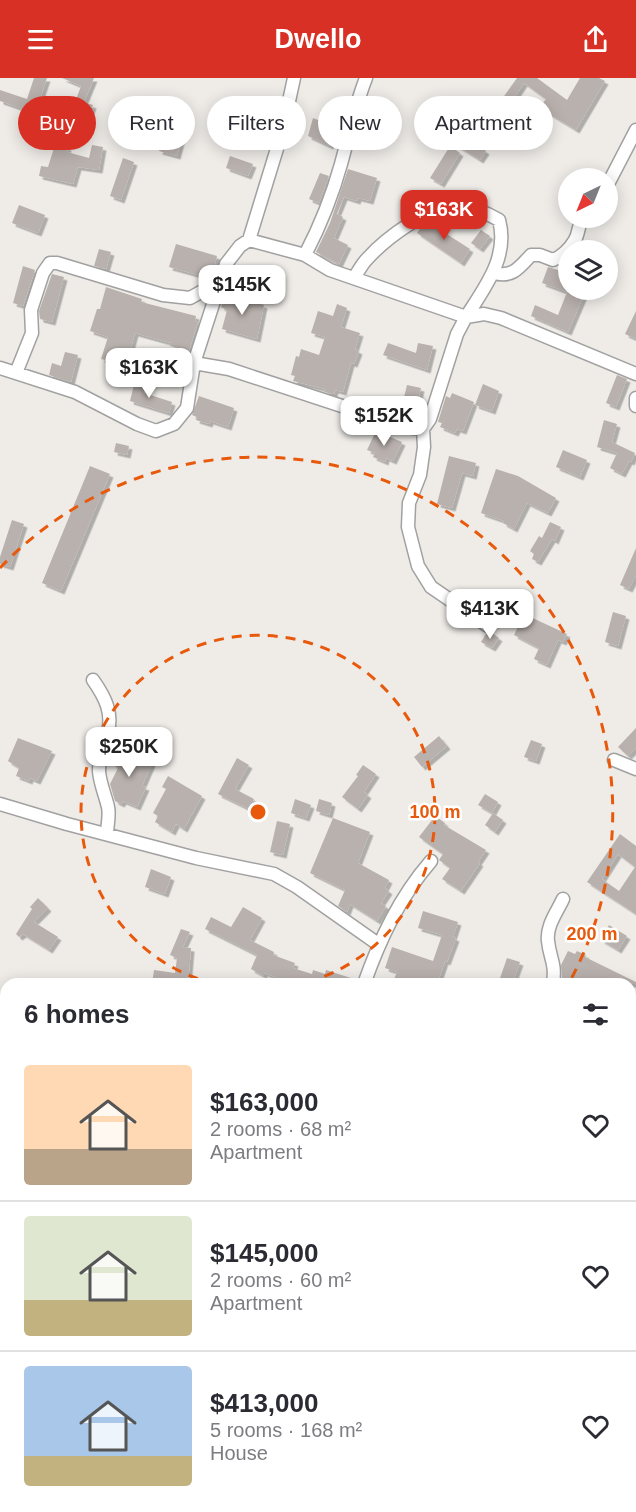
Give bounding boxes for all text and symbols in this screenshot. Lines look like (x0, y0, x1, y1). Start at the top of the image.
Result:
icon: menu (24, 23, 57, 56)
icon: share (579, 23, 612, 56)
text: Dwello (274, 24, 362, 54)
chip: Buy (18, 96, 96, 150)
chip: Rent (108, 96, 195, 150)
chip: Filters (207, 96, 306, 150)
chip: New (318, 96, 402, 150)
chip: Apartment (414, 96, 553, 150)
north arrow (558, 168, 618, 228)
map controls (558, 168, 618, 300)
pin: $163K (402, 190, 486, 241)
text: $163K (415, 198, 473, 220)
button: layers (558, 240, 618, 300)
pin: $145K (200, 265, 284, 316)
text: $145K (213, 273, 271, 295)
pin: $163K (107, 348, 191, 399)
text: $163K (120, 356, 178, 378)
pin: $152K (342, 396, 426, 447)
text: $152K (355, 404, 413, 426)
pin: $413K (448, 589, 532, 640)
text: $413K (461, 597, 519, 619)
pin: $250K (87, 727, 171, 778)
text: $250K (100, 735, 158, 757)
centre of rings (248, 802, 268, 822)
text: 100 m (409, 802, 461, 822)
text: 200 m (566, 924, 618, 944)
icon: filters (579, 998, 612, 1031)
text: 6 homes (24, 999, 130, 1029)
text: $163,000 (210, 1087, 318, 1117)
icon: home (72, 1089, 144, 1161)
icon: heart (579, 1109, 612, 1142)
text: 2 rooms · 68 m² (210, 1118, 351, 1140)
text: Apartment (210, 1141, 302, 1163)
text: $145,000 (210, 1238, 318, 1268)
icon: home (72, 1240, 144, 1312)
icon: heart (579, 1260, 612, 1293)
text: 2 rooms · 60 m² (210, 1269, 351, 1291)
text: Apartment (210, 1292, 302, 1314)
text: $413,000 (210, 1388, 318, 1418)
icon: home (72, 1390, 144, 1462)
icon: heart (579, 1410, 612, 1443)
text: 5 rooms · 168 m² (210, 1419, 362, 1441)
text: House (210, 1442, 268, 1464)

